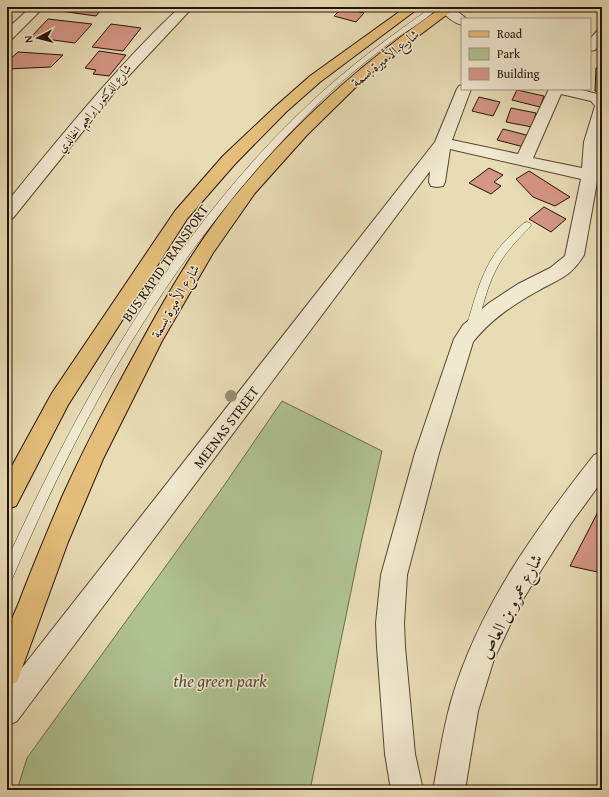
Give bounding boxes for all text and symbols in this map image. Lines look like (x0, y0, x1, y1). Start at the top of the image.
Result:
north arrow (18, 18, 58, 58)
legend (461, 18, 591, 90)
street label: شارع الأميرة بسمة (347, 24, 425, 93)
text: Road (497, 25, 523, 42)
text: N (20, 34, 36, 44)
text: Park (497, 45, 521, 62)
street label: شارع الدكتور إبراهيم الخالدي (53, 60, 138, 159)
text: Building (497, 65, 540, 82)
street label: BUS RAPID TRANSPORT (117, 200, 213, 326)
street label: شارع الأميرة بسمة (146, 260, 206, 343)
street label: MEENAS STREET (189, 382, 264, 472)
street label: شارع عمرو بن العاص (472, 549, 550, 664)
park label: the green park (173, 668, 267, 693)

